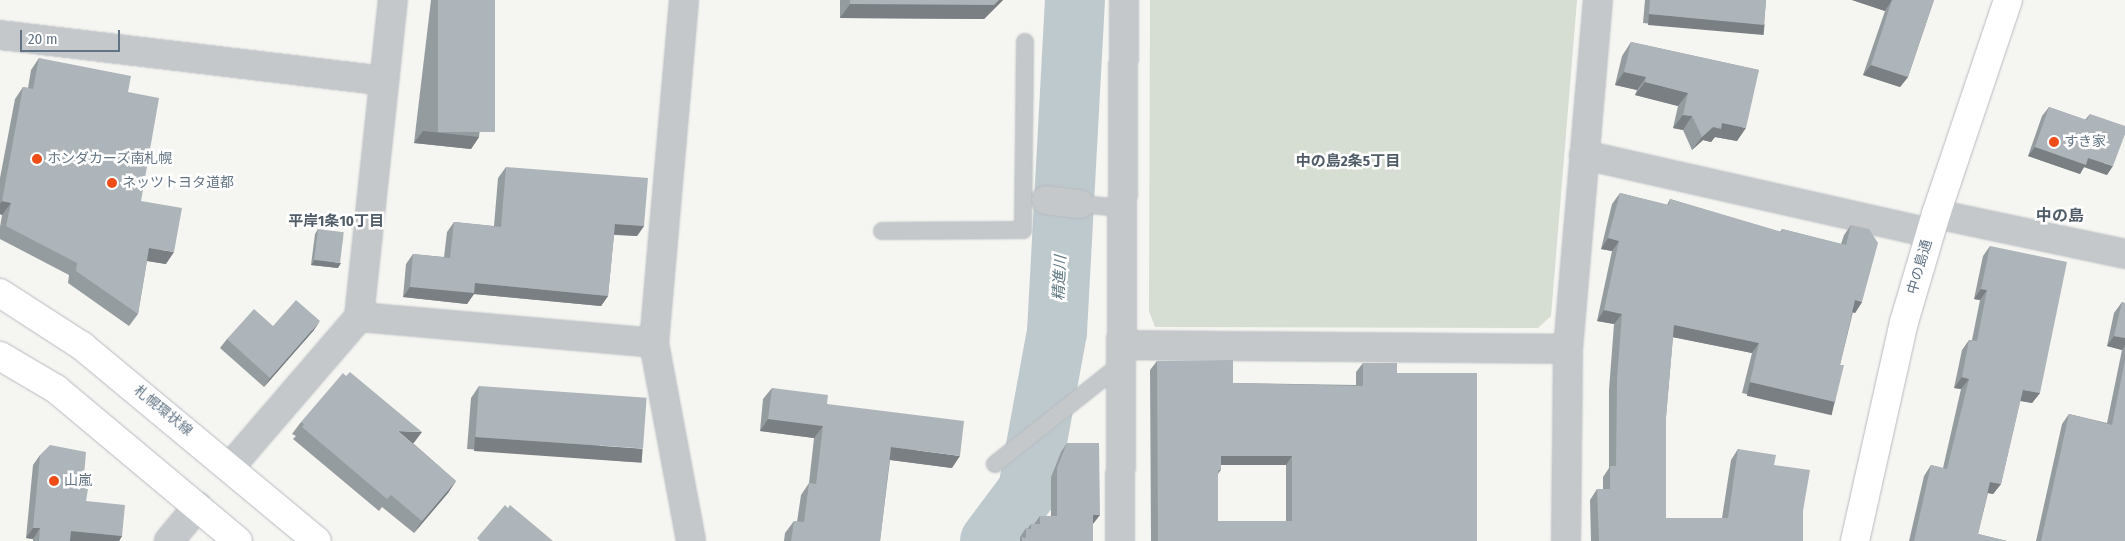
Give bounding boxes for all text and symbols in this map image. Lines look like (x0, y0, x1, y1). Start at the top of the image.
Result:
scale bar (22, 20, 122, 52)
text: 20 m (28, 30, 58, 48)
place label: すき家 (2064, 134, 2106, 150)
marker: すき家 (2048, 136, 2060, 148)
place label: ホンダカーズ南札幌 (47, 151, 173, 167)
marker: ホンダカーズ南札幌 (31, 153, 43, 165)
district label: 中の島2条5丁目 (1296, 153, 1400, 171)
place label: ネッツトヨタ道都 (122, 175, 234, 191)
marker: ネッツトヨタ道都 (106, 177, 118, 189)
district label: 中の島 (2036, 206, 2084, 226)
district label: 平岸1条10丁目 (288, 213, 384, 231)
street label: 中の島通 (1904, 238, 1936, 296)
water label: 精進川 (1050, 255, 1070, 301)
street label: 札幌環状線 (131, 382, 195, 440)
place label: 山嵐 (64, 473, 92, 489)
marker: 山嵐 (48, 475, 60, 487)

